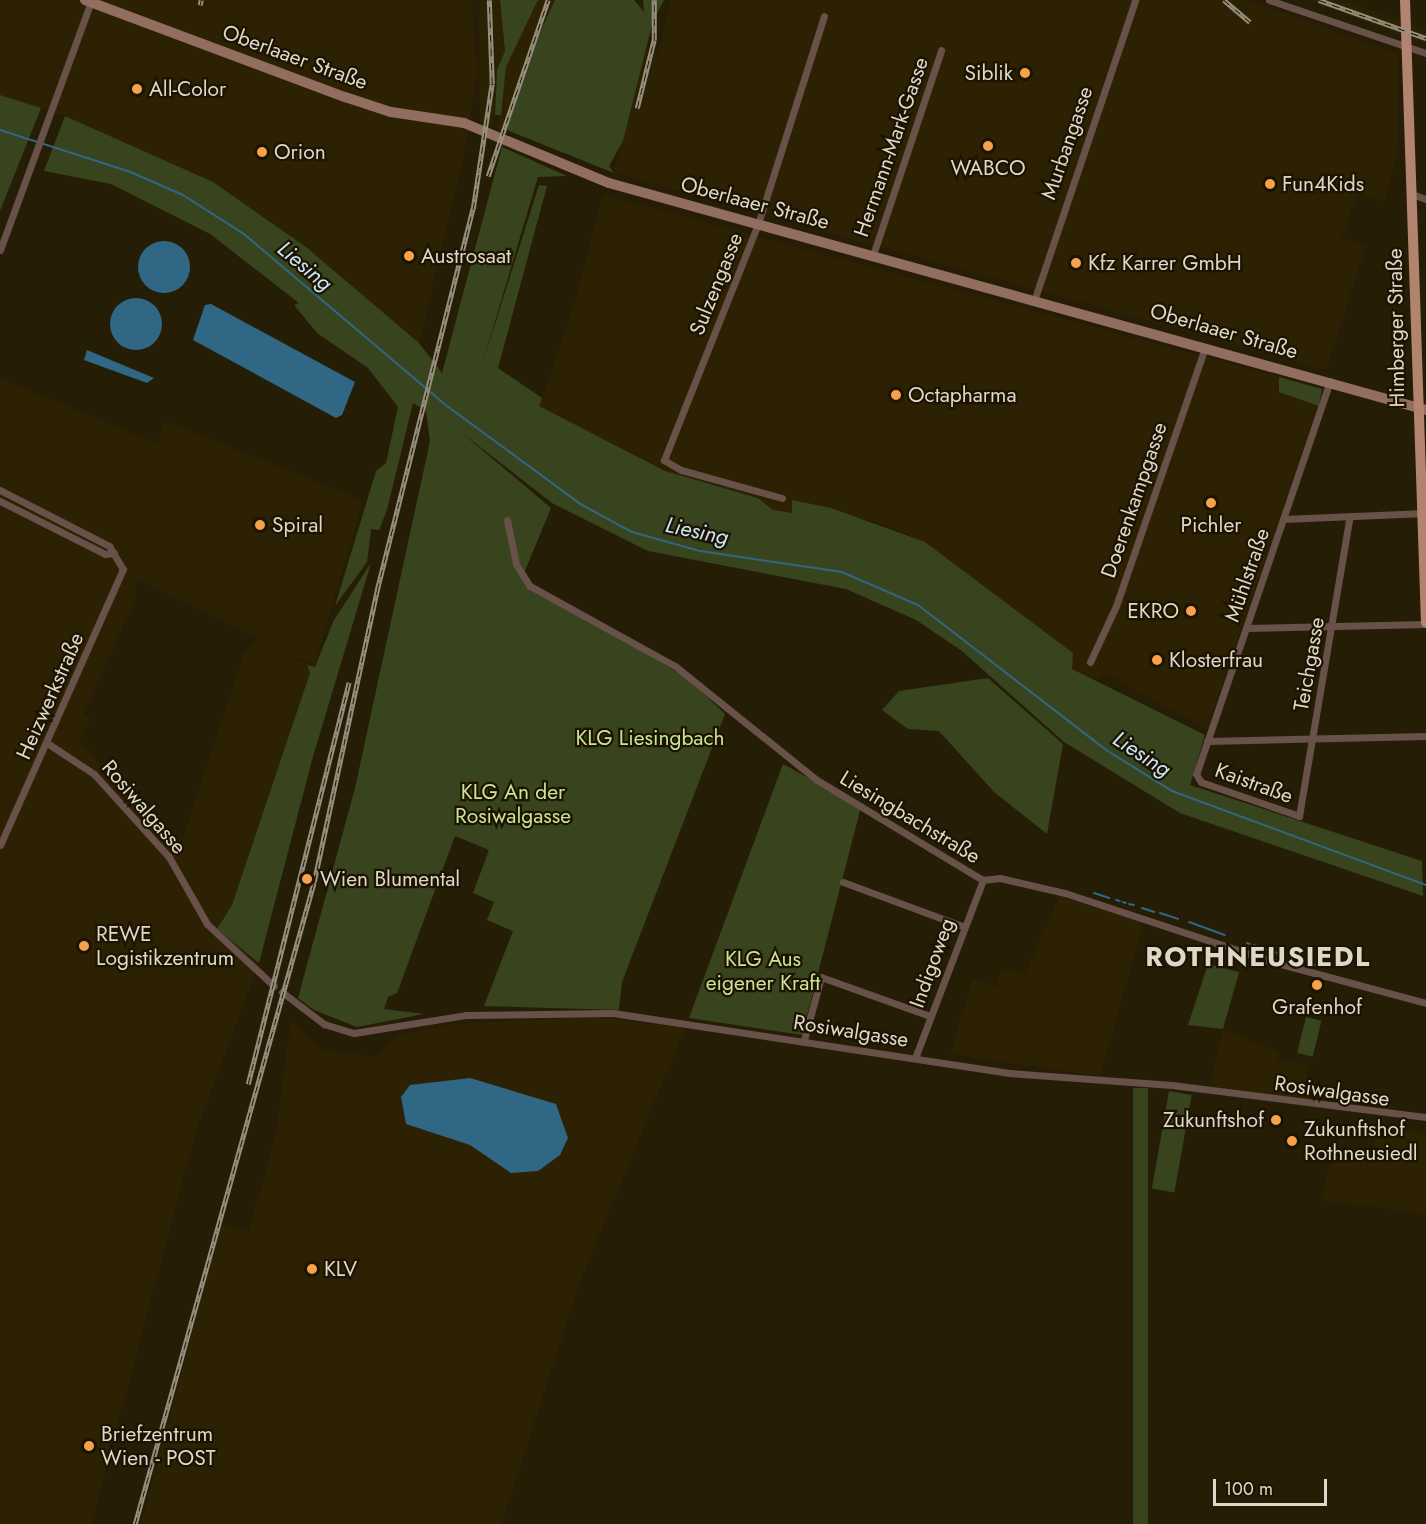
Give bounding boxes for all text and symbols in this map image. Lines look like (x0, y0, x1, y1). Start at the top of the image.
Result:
street label: Oberlaaer Straße (219, 19, 371, 95)
street label: Hermann-Mark-Gasse (848, 54, 934, 240)
place label: Siblik (965, 60, 1013, 86)
marker: Siblik (1018, 66, 1032, 80)
place label: All-Color (149, 76, 226, 102)
marker: All-Color (130, 82, 144, 96)
street label: Murbangasse (1036, 83, 1098, 203)
place label: Orion (274, 139, 326, 165)
marker: WABCO (981, 139, 995, 153)
marker: Orion (255, 145, 269, 159)
place label: WABCO (950, 155, 1026, 181)
street label: Oberlaaer Straße (678, 171, 832, 235)
place label: Fun4Kids (1282, 171, 1364, 197)
marker: Fun4Kids (1263, 177, 1277, 191)
street label: Sulzengasse (684, 229, 748, 339)
water label: Liesing (272, 235, 338, 297)
place label: Austrosaat (421, 243, 511, 269)
street label: Himberger Straße (1382, 248, 1410, 408)
marker: Austrosaat (402, 249, 416, 263)
place label: Kfz Karrer GmbH (1088, 250, 1242, 276)
marker: Kfz Karrer GmbH (1069, 256, 1083, 270)
street label: Oberlaaer Straße (1147, 298, 1301, 364)
place label: Octapharma (908, 382, 1017, 408)
marker: Octapharma (889, 388, 903, 402)
street label: Doerenkampgasse (1096, 419, 1172, 581)
marker: Pichler (1204, 496, 1218, 510)
water label: Liesing (663, 511, 731, 551)
place label: Spiral (272, 512, 323, 538)
place label: Pichler (1181, 512, 1241, 538)
marker: Spiral (253, 518, 267, 532)
street label: Mühlstraße (1219, 525, 1275, 625)
place label: EKRO (1127, 598, 1179, 624)
marker: EKRO (1184, 604, 1198, 618)
street label: Teichgasse (1288, 615, 1330, 713)
street label: Heizwerkstraße (11, 629, 89, 763)
place label: Klosterfrau (1169, 647, 1263, 673)
marker: Klosterfrau (1150, 653, 1164, 667)
park label: KLG Liesingbach (575, 725, 725, 751)
water label: Liesing (1108, 726, 1176, 782)
street label: Rosiwalgasse (96, 755, 192, 859)
street label: Kaistraße (1212, 757, 1296, 809)
street label: Liesingbachstraße (835, 765, 985, 869)
park label: KLG An der Rosiwalgasse (455, 779, 571, 829)
place label: Wien Blumental (320, 866, 460, 892)
marker: Wien Blumental (298, 870, 316, 888)
street label: Indigoweg (904, 915, 960, 1011)
place label: REWE Logistikzentrum (96, 921, 234, 971)
marker: REWE Logistikzentrum (77, 939, 91, 953)
district label: ROTHNEUSIEDL (1145, 941, 1371, 973)
park label: KLG Aus eigener Kraft (706, 946, 820, 996)
marker: Grafenhof (1310, 978, 1324, 992)
place label: Grafenhof (1272, 994, 1362, 1020)
street label: Rosiwalgasse (792, 1009, 910, 1053)
street label: Rosiwalgasse (1273, 1070, 1391, 1112)
place label: Zukunftshof (1163, 1107, 1264, 1133)
marker: Zukunftshof (1269, 1113, 1283, 1127)
place label: Zukunftshof Rothneusiedl (1304, 1116, 1418, 1166)
marker: Zukunftshof Rothneusiedl (1285, 1134, 1299, 1148)
place label: KLV (324, 1256, 357, 1282)
marker: KLV (305, 1262, 319, 1276)
place label: Briefzentrum Wien - POST (101, 1421, 215, 1471)
marker: Briefzentrum Wien - POST (82, 1439, 96, 1453)
scale bar (1216, 1467, 1330, 1505)
text: 100 m (1224, 1476, 1273, 1502)

